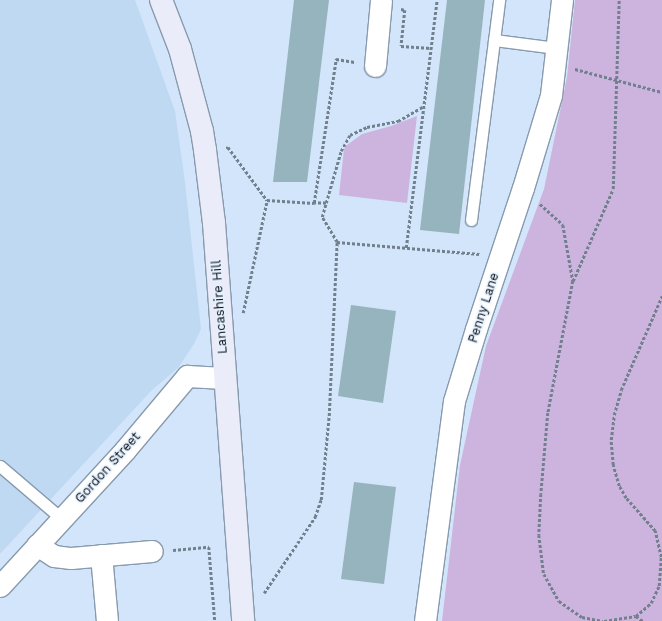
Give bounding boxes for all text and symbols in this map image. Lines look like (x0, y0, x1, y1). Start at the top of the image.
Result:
street label: Lancashire Hill (209, 259, 231, 355)
street label: Penny Lane (465, 271, 503, 345)
street label: Gordon Street (72, 429, 144, 507)

